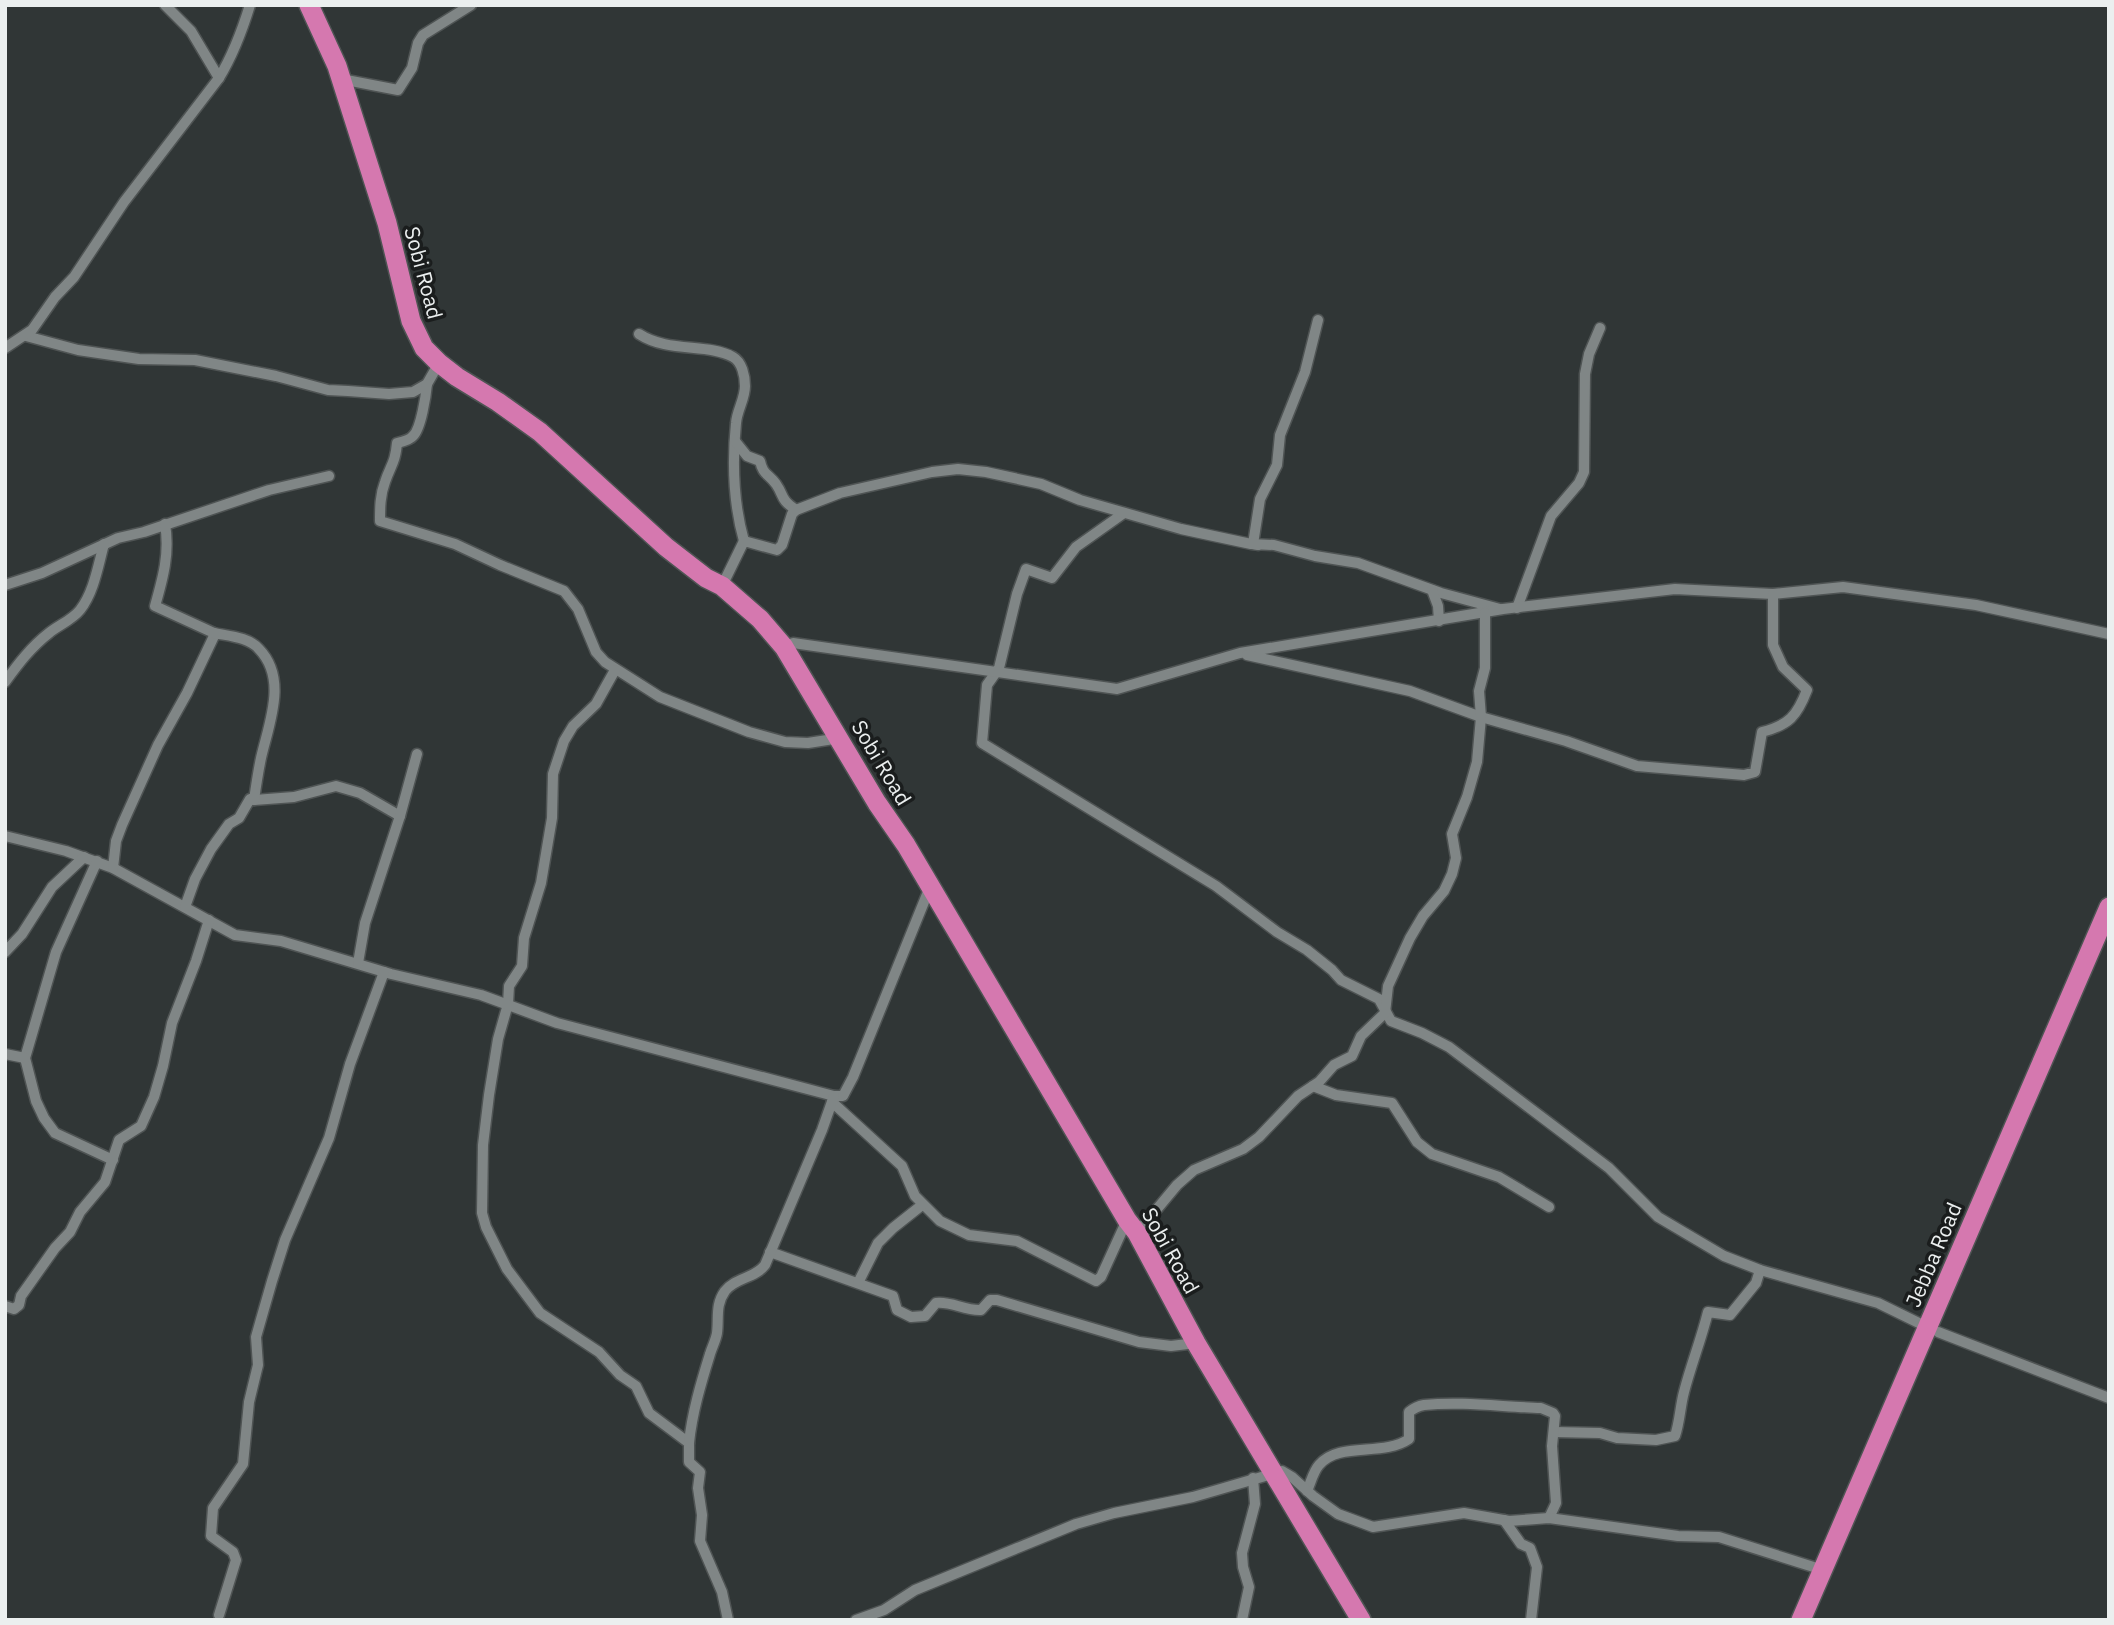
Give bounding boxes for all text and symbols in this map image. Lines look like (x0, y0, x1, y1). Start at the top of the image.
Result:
street label: Sobi Road (398, 223, 450, 322)
street label: Sobi Road (845, 715, 918, 810)
street label: Jebba Road (1898, 1198, 1968, 1311)
street label: Sobi Road (1136, 1202, 1206, 1299)

